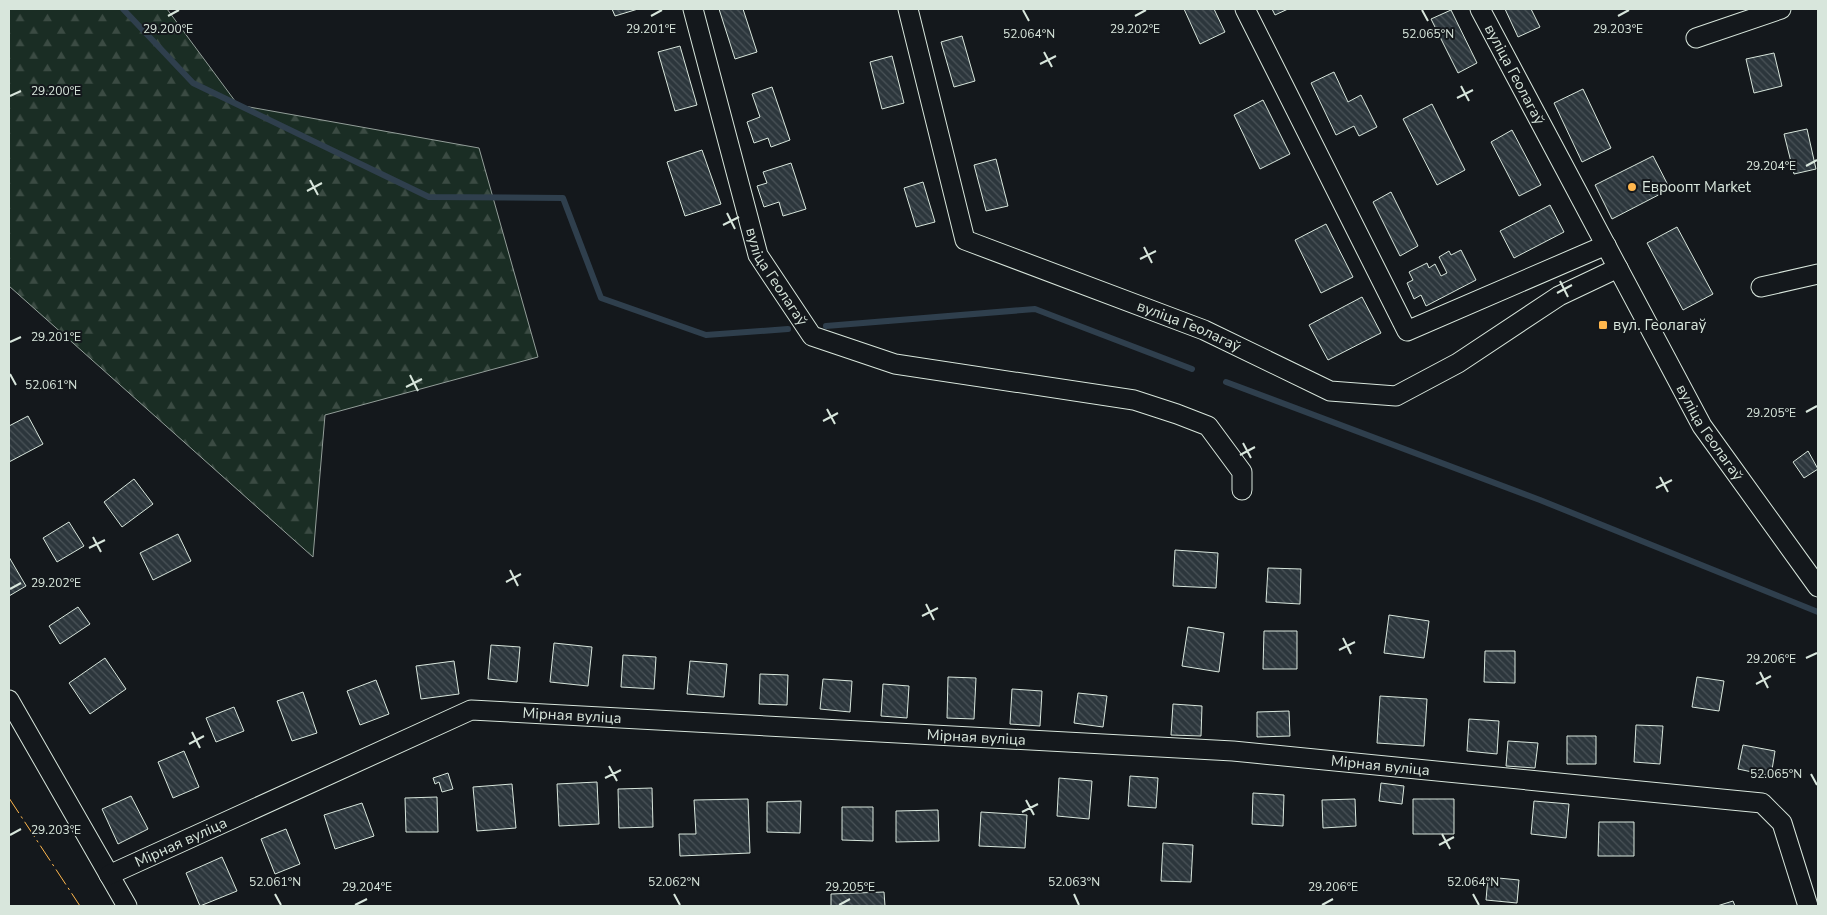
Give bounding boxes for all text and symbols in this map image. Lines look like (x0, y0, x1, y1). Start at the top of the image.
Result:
text: 29.200°E (143, 21, 193, 37)
text: 29.201°E (626, 21, 676, 37)
text: 29.202°E (1110, 21, 1160, 37)
street label: вуліца Геолагаў (1480, 21, 1550, 128)
text: 29.203°E (1593, 21, 1643, 37)
text: 52.064°N (1003, 26, 1055, 42)
text: 52.065°N (1402, 26, 1454, 42)
text: 29.200°E (31, 83, 81, 99)
text: 29.204°E (1746, 158, 1796, 174)
place label: Евроопт Market (1642, 177, 1752, 197)
marker: Евроопт Market (1626, 181, 1638, 193)
street label: вуліца Геолагаў (741, 225, 812, 330)
street label: вуліца Геолагаў (1134, 296, 1245, 357)
place label: вул. Геолагаў (1613, 315, 1707, 335)
marker: вул. Геолагаў (1597, 319, 1609, 331)
text: 29.201°E (31, 329, 81, 345)
text: 52.061°N (25, 377, 77, 393)
street label: вуліца Геолагаў (1672, 381, 1748, 485)
text: 29.205°E (1746, 405, 1796, 421)
text: 29.202°E (31, 575, 81, 591)
text: 29.206°E (1746, 651, 1796, 667)
street label: Мірная вуліца (522, 703, 622, 728)
street label: Мірная вуліца (926, 725, 1027, 750)
street label: Мірная вуліца (1330, 751, 1431, 780)
text: 52.065°N (1750, 766, 1802, 782)
street label: Мірная вуліца (132, 813, 230, 872)
text: 29.203°E (31, 822, 81, 838)
text: 52.061°N (249, 874, 301, 890)
text: 52.062°N (648, 874, 700, 890)
text: 52.063°N (1048, 874, 1100, 890)
text: 52.064°N (1447, 874, 1499, 890)
text: 29.204°E (342, 879, 392, 895)
text: 29.205°E (825, 879, 875, 895)
text: 29.206°E (1308, 879, 1358, 895)

